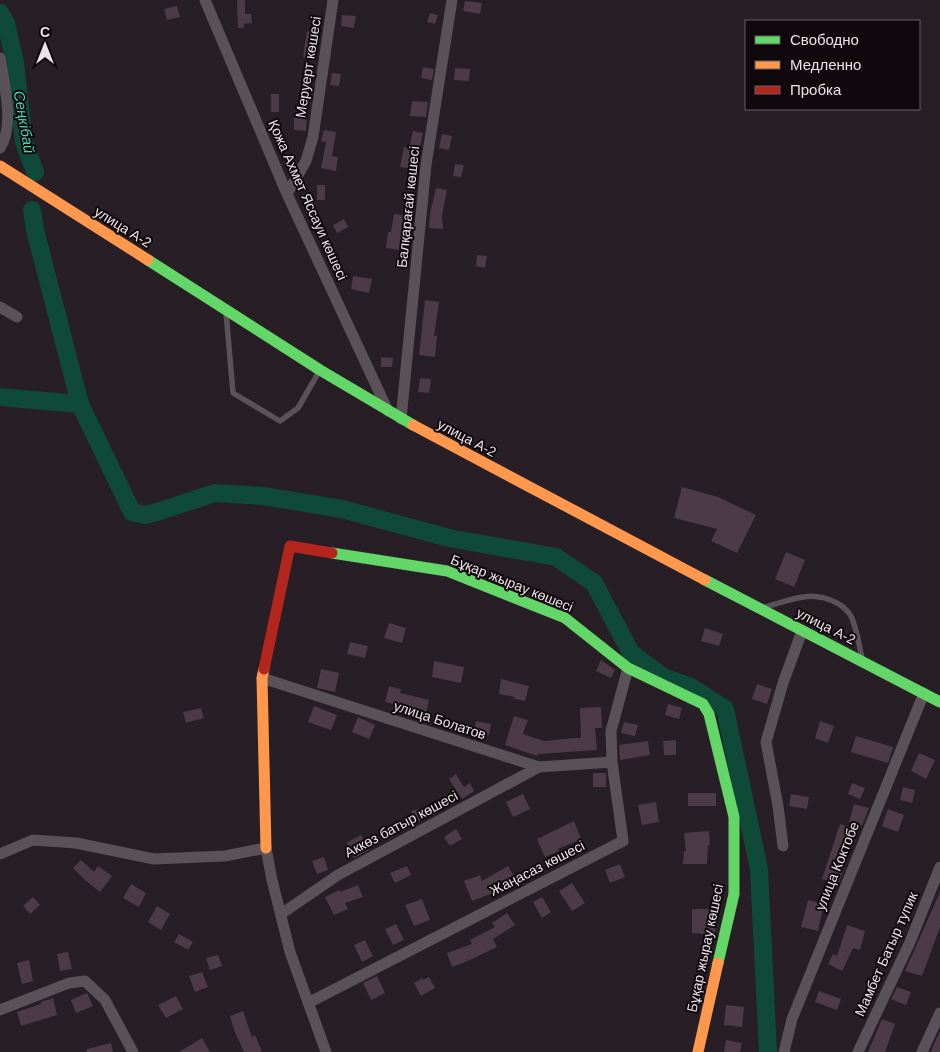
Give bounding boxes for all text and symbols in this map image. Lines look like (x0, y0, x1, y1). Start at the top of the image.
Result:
street label: Меруерт көшесі (292, 15, 324, 119)
north arrow (20, 20, 70, 70)
legend (745, 20, 920, 110)
text: С (40, 24, 50, 40)
text: Свободно (790, 31, 859, 48)
text: Медленно (790, 56, 861, 73)
text: Пробка (790, 81, 842, 98)
water label: Сеңкібай (11, 89, 38, 155)
street label: Қожа Ахмет Яссауи көшесі (265, 117, 351, 283)
street label: Балқарағай көшесі (394, 145, 422, 269)
street label: улица А-2 (92, 203, 155, 251)
street label: улица А-2 (435, 416, 499, 460)
street label: Бұқар жырау көшесі (448, 551, 576, 615)
street label: улица А-2 (794, 604, 858, 648)
street label: улица Болатов (392, 698, 488, 742)
street label: Аккөз батыр көшесі (342, 787, 460, 861)
street label: улица Коктобе (812, 819, 862, 913)
street label: Жаңасаз көшесі (487, 837, 587, 899)
street label: Бұқар жырау көшесі (684, 882, 726, 1014)
street label: Мамбет Батыр тупик (851, 889, 921, 1019)

